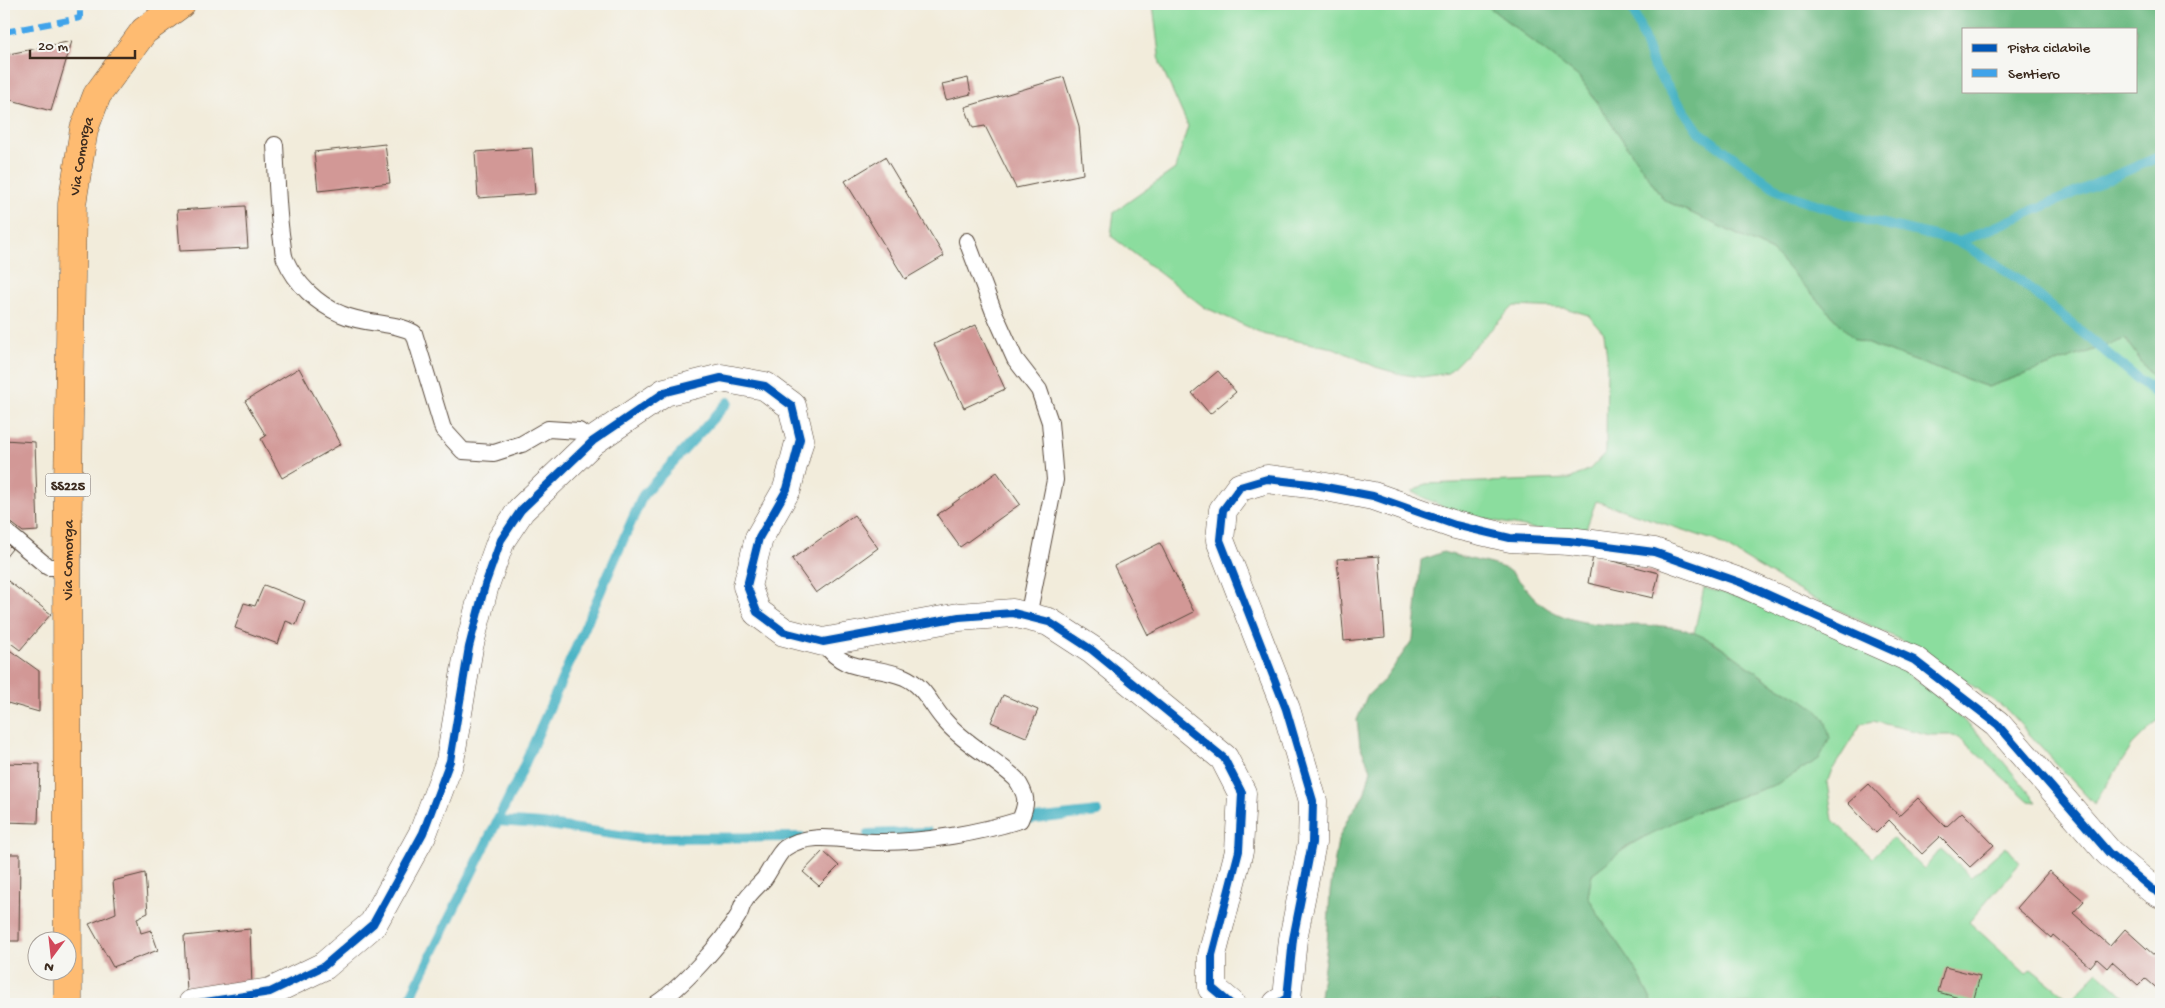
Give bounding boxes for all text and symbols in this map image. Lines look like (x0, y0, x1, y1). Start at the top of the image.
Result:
scale bar (30, 28, 135, 60)
legend (1962, 28, 2138, 92)
text: 20 m (38, 38, 68, 56)
text: Pista ciclabile (2007, 40, 2091, 58)
text: Sentiero (2008, 66, 2060, 84)
street label: Via Comorga (66, 114, 99, 198)
road number: SS225 (46, 474, 90, 496)
street label: Via Comorga (60, 519, 79, 601)
north arrow (28, 930, 78, 980)
text: N (43, 957, 56, 976)

